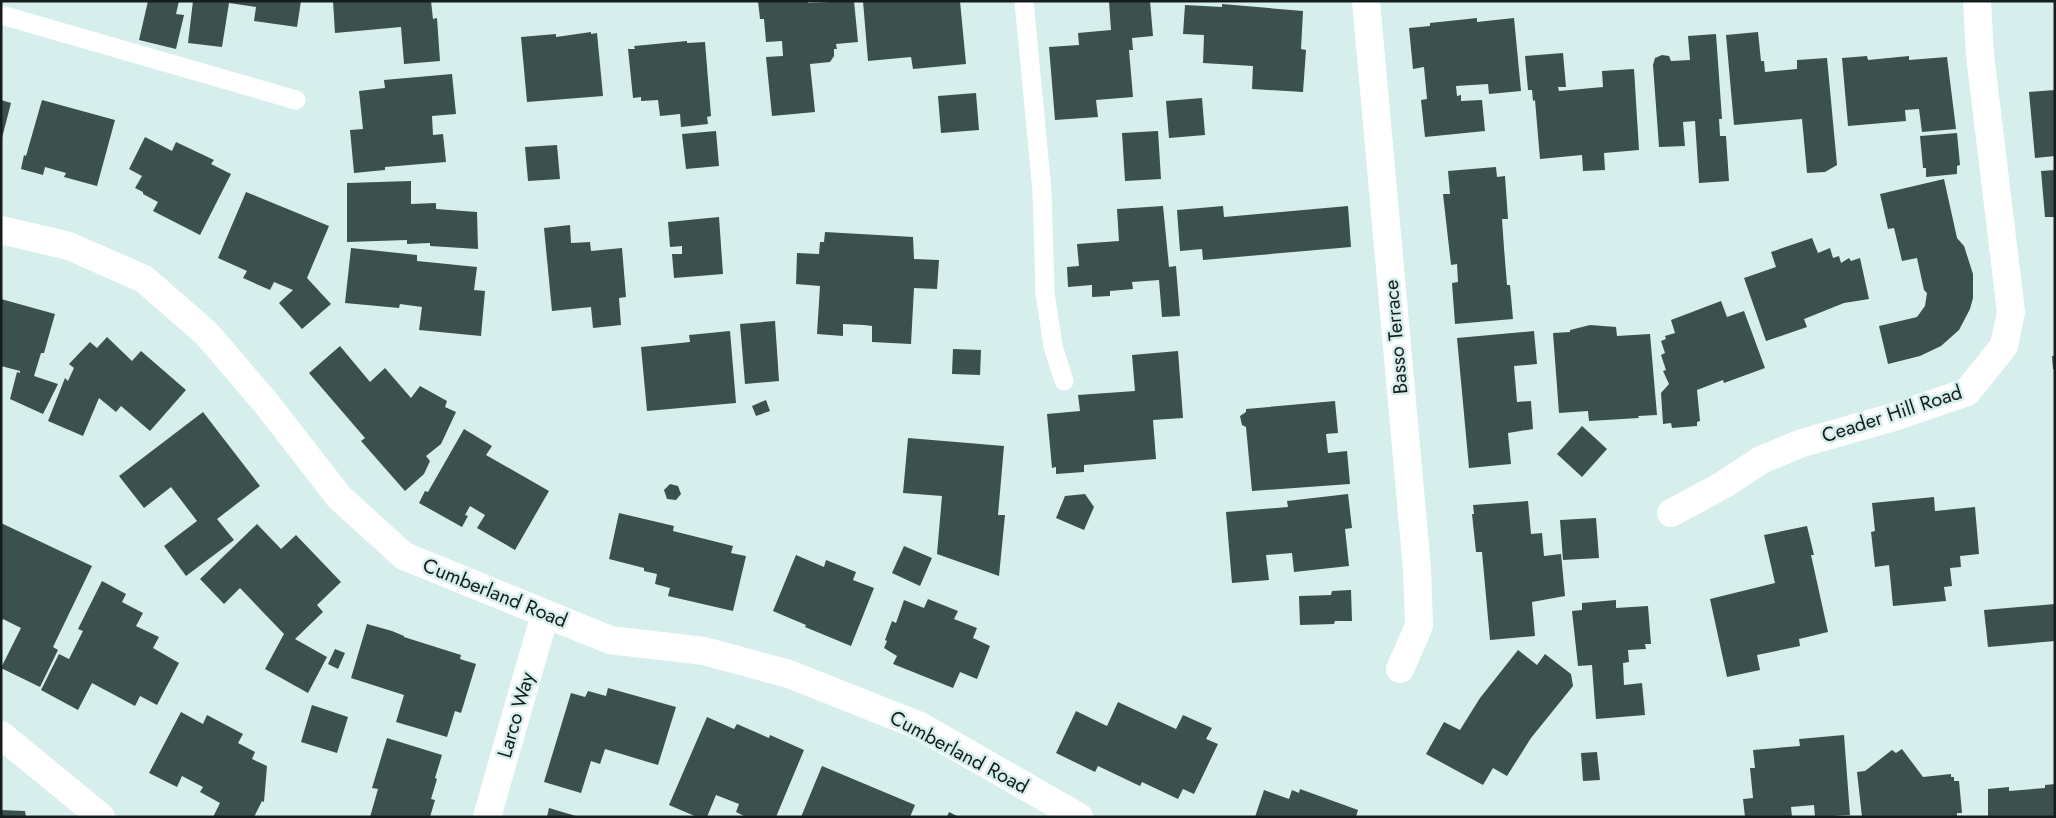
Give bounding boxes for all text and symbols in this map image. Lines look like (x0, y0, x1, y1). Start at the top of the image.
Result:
street label: Basso Terrace (1377, 279, 1415, 395)
street label: Ceader Hill Road (1818, 378, 1966, 450)
street label: Cumberland Road (418, 551, 572, 635)
street label: Larco Way (490, 669, 542, 761)
street label: Cumberland Road (884, 703, 1034, 801)

